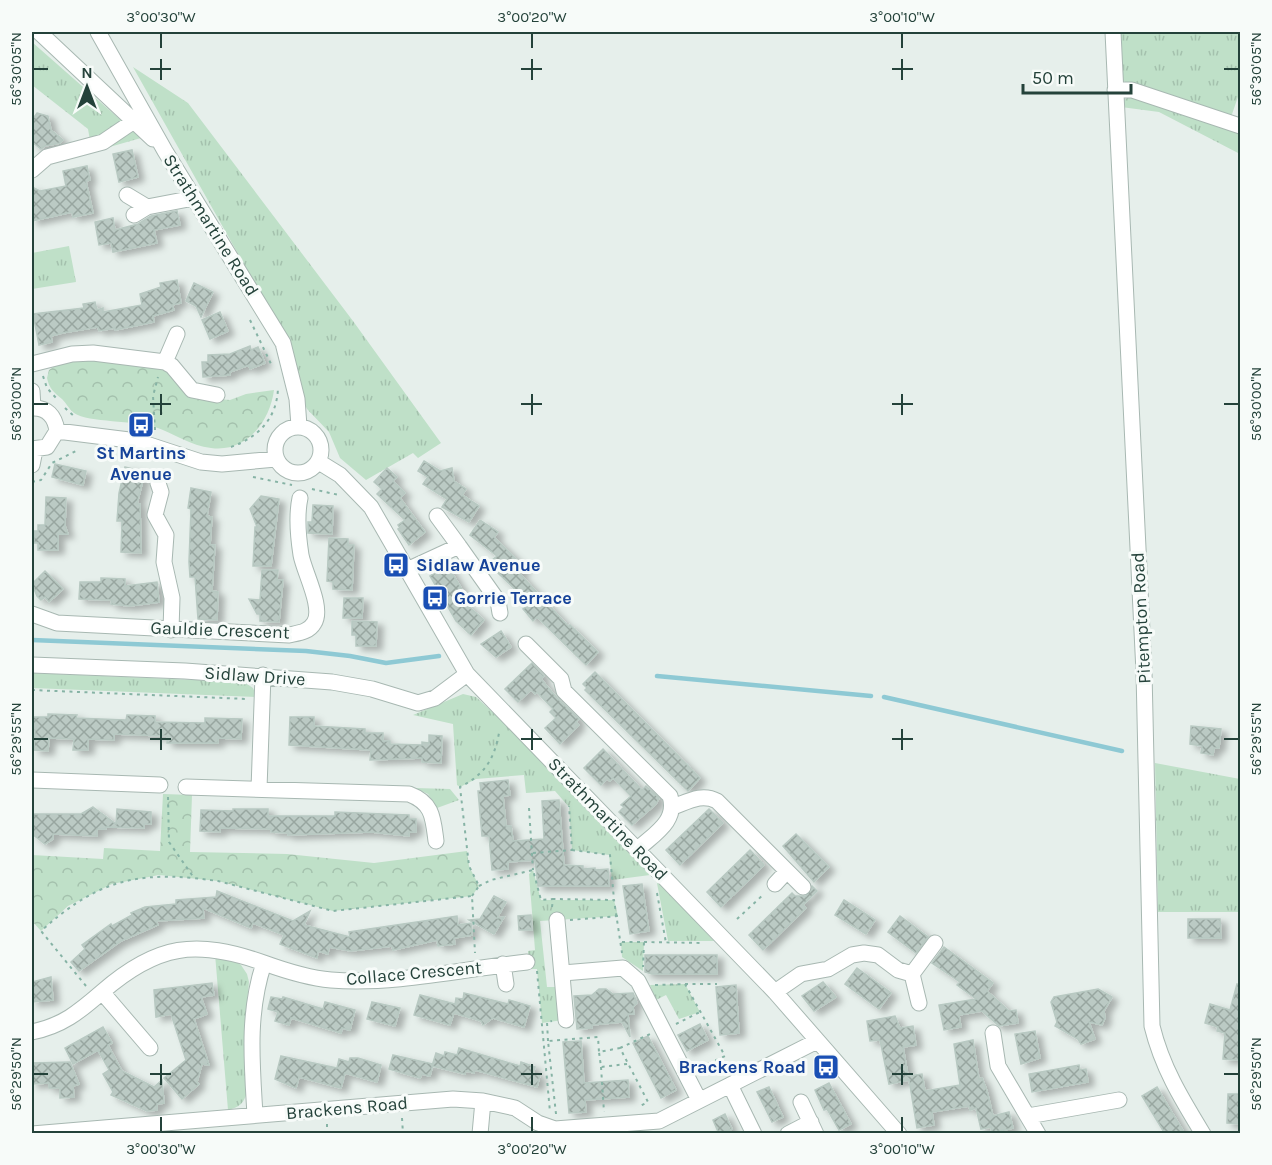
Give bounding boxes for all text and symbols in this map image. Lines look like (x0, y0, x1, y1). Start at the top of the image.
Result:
text: 3°00'30"W (126, 8, 196, 26)
text: 3°00'20"W (497, 8, 567, 26)
text: 3°00'10"W (869, 8, 935, 26)
text: 56°30'05"N (7, 32, 25, 106)
text: 56°30'05"N (1247, 32, 1265, 106)
north arrow (57, 57, 117, 117)
scale bar (1023, 57, 1131, 95)
text: N (81, 63, 93, 82)
text: 50 m (1032, 67, 1074, 89)
street label: Strathmartine Road (159, 150, 263, 300)
text: 56°30'00"N (7, 367, 25, 441)
text: 56°30'00"N (1247, 367, 1265, 441)
bus stop icon: St Martins Avenue (126, 410, 156, 440)
place label: St Martins Avenue (96, 442, 186, 485)
bus stop icon: Sidlaw Avenue (381, 550, 411, 580)
street label: Pitempton Road (1127, 552, 1155, 684)
place label: Sidlaw Avenue (416, 554, 540, 576)
bus stop icon: Gorrie Terrace (420, 583, 450, 613)
place label: Gorrie Terrace (454, 587, 572, 609)
street label: Gauldie Crescent (150, 617, 290, 643)
street label: Sidlaw Drive (204, 661, 306, 691)
text: 56°29'55"N (7, 702, 25, 776)
text: 56°29'55"N (1247, 702, 1265, 776)
street label: Strathmartine Road (544, 753, 672, 885)
street label: Collace Crescent (345, 956, 483, 990)
text: 56°29'50"N (7, 1037, 25, 1111)
text: 56°29'50"N (1247, 1037, 1265, 1111)
bus stop icon: Brackens Road (811, 1052, 841, 1082)
place label: Brackens Road (678, 1056, 806, 1078)
street label: Brackens Road (285, 1092, 409, 1124)
text: 3°00'30"W (126, 1140, 196, 1158)
text: 3°00'20"W (497, 1140, 567, 1158)
text: 3°00'10"W (869, 1140, 935, 1158)

